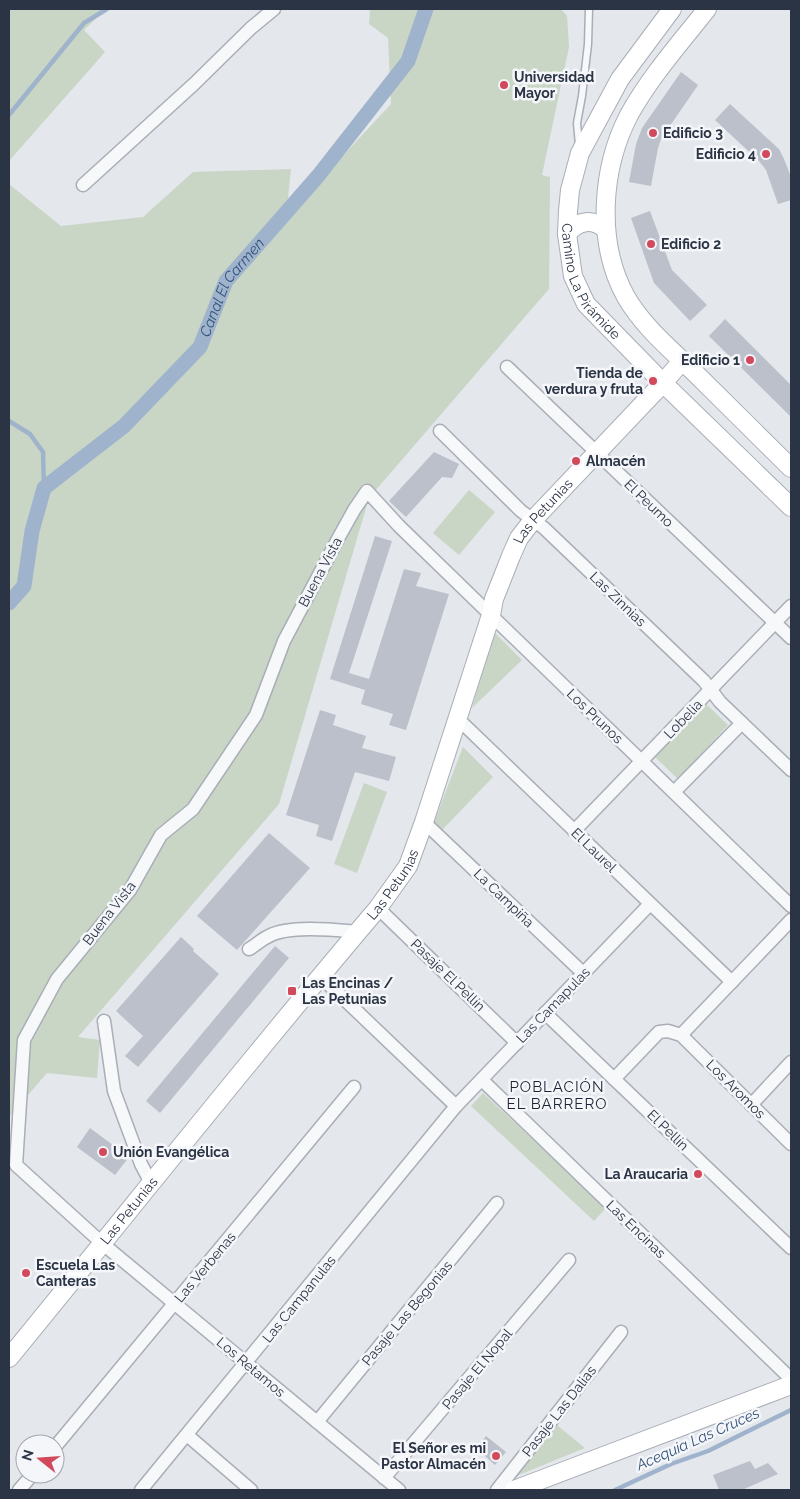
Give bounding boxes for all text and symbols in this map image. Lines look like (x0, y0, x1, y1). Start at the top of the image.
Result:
place label: Universidad Mayor (514, 69, 594, 101)
marker: Universidad Mayor (498, 79, 510, 91)
place label: Edificio 3 (663, 125, 723, 141)
marker: Edificio 3 (647, 127, 659, 139)
place label: Edificio 4 (696, 146, 756, 162)
marker: Edificio 4 (760, 148, 772, 160)
street label: Camino La Pirámide (559, 223, 624, 342)
water label: Canal El Carmen (196, 235, 268, 339)
place label: Edificio 2 (661, 236, 721, 252)
marker: Edificio 2 (645, 238, 657, 250)
place label: Edificio 1 (681, 352, 740, 368)
marker: Edificio 1 (744, 354, 756, 366)
place label: Tienda de verdura y fruta (544, 365, 644, 397)
marker: Tienda de verdura y fruta (647, 375, 659, 387)
place label: Almacén (586, 453, 646, 469)
marker: Almacén (570, 455, 582, 467)
street label: Las Petunias (510, 475, 576, 546)
street label: El Peumo (621, 476, 677, 530)
street label: Buena Vista (295, 535, 345, 609)
street label: Las Zinnias (587, 568, 650, 630)
street label: Los Prunos (564, 685, 627, 747)
street label: Lobelia (661, 696, 705, 742)
street label: El Laurel (568, 825, 620, 875)
street label: Las Petunias (364, 847, 421, 923)
street label: La Campiña (471, 866, 537, 930)
street label: Buena Vista (79, 878, 139, 948)
street label: Pasaje El Pellín (408, 936, 488, 1014)
street label: Las Camapulas (513, 964, 593, 1046)
place label: Las Encinas / Las Petunias (302, 975, 394, 1007)
marker: Las Encinas / Las Petunias (286, 985, 298, 997)
street label: Los Aromos (703, 1056, 769, 1122)
district label: POBLACIÓN EL BARRERO (507, 1078, 607, 1113)
street label: El Pellín (644, 1106, 692, 1154)
place label: Unión Evangélica (113, 1144, 229, 1160)
marker: Unión Evangélica (97, 1146, 109, 1158)
place label: La Araucaria (604, 1166, 688, 1182)
marker: La Araucaria (692, 1168, 704, 1180)
street label: Las Petunias (97, 1174, 161, 1247)
street label: Las Encinas (603, 1197, 669, 1261)
street label: Las Verbenas (171, 1228, 239, 1305)
street label: Las Campanulas (259, 1252, 339, 1346)
place label: Escuela Las Canteras (36, 1257, 115, 1289)
street label: Pasaje Las Begonias (358, 1257, 456, 1369)
marker: Escuela Las Canteras (20, 1267, 32, 1279)
street label: Pasaje El Nopal (439, 1325, 515, 1413)
street label: Los Retamos (214, 1334, 289, 1400)
street label: Pasaje Las Dalias (519, 1362, 599, 1459)
water label: Acequia Las Cruces (633, 1404, 762, 1475)
north arrow (15, 1434, 65, 1484)
place label: El Señor es mi Pastor Almacén (381, 1440, 486, 1472)
text: N (18, 1448, 37, 1463)
marker: El Señor es mi Pastor Almacén (490, 1450, 502, 1462)

